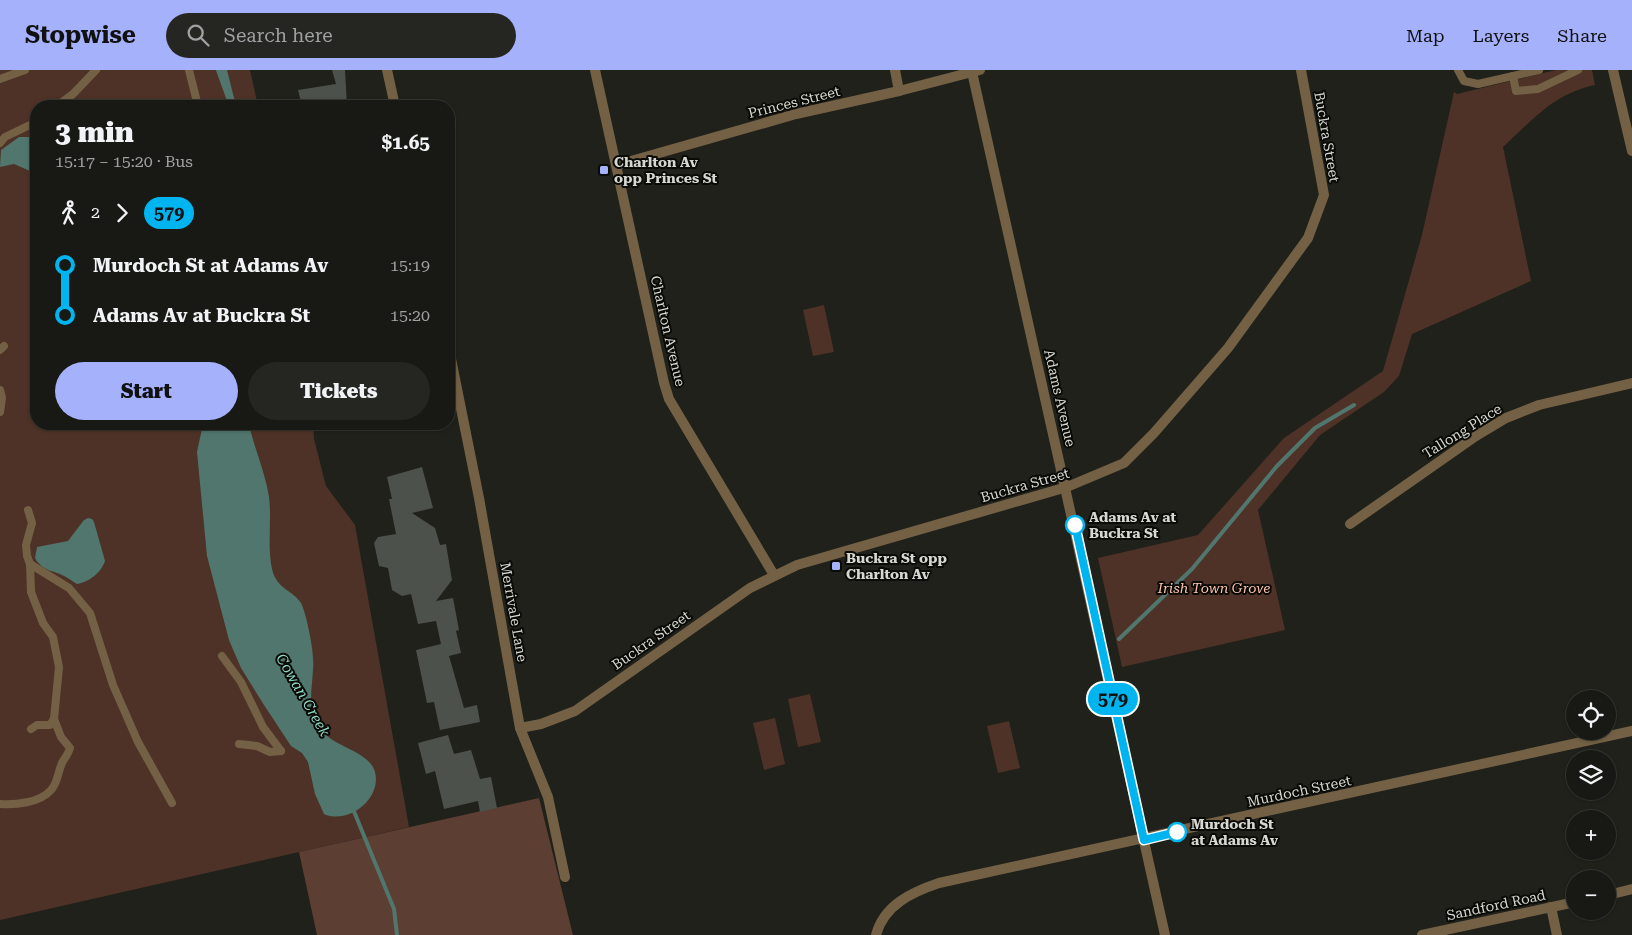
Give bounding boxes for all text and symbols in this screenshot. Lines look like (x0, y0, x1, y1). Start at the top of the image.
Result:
search box (166, 13, 516, 58)
text: Stopwise (25, 21, 136, 49)
icon: search (184, 21, 212, 49)
text: Search here (224, 24, 333, 47)
text: Map (1406, 25, 1445, 46)
text: Layers (1473, 25, 1529, 46)
text: Share (1557, 25, 1607, 46)
street label: Princes Street (746, 83, 842, 121)
street label: Buckra Street (1311, 91, 1343, 183)
text: 3 min (55, 116, 134, 149)
text: $1.65 (381, 131, 430, 154)
text: 15:17 – 15:20 · Bus (55, 152, 193, 171)
place label: Charlton Av opp Princes St (614, 154, 718, 186)
marker: Charlton Av opp Princes St (598, 164, 610, 176)
icon: walk (55, 199, 83, 227)
icon: forward (108, 199, 136, 227)
text: 579 (154, 202, 184, 223)
text: 2 (91, 203, 100, 222)
text: Murdoch St at Adams Av (93, 254, 328, 277)
text: 15:19 (390, 256, 430, 275)
street label: Charlton Avenue (647, 274, 689, 388)
text: Adams Av at Buckra St (93, 304, 310, 327)
text: 15:20 (390, 306, 430, 325)
street label: Adams Avenue (1041, 348, 1079, 449)
button: Start (55, 362, 238, 420)
button: Tickets (248, 362, 430, 420)
street label: Tallong Place (1420, 400, 1505, 462)
street label: Buckra Street (979, 465, 1071, 505)
place label: Adams Av at Buckra St (1089, 509, 1176, 541)
marker: Adams Av at Buckra St (1065, 515, 1085, 535)
place label: Buckra St opp Charlton Av (846, 550, 947, 582)
marker: Buckra St opp Charlton Av (830, 560, 842, 572)
street label: Merrivale Lane (497, 561, 531, 663)
park label: Irish Town Grove (1157, 580, 1270, 596)
street label: Buckra Street (609, 607, 693, 673)
water label: Cowan Creek (272, 650, 334, 740)
line badge: 579 (1084, 683, 1142, 715)
text: 579 (1098, 688, 1128, 709)
map controls (1566, 690, 1616, 920)
button: locate (1566, 690, 1616, 740)
button: layers (1566, 750, 1616, 800)
street label: Murdoch Street (1246, 772, 1352, 810)
button: + (1566, 810, 1616, 860)
place label: Murdoch St at Adams Av (1191, 816, 1279, 848)
marker: Murdoch St at Adams Av (1167, 822, 1187, 842)
button: − (1566, 870, 1616, 920)
street label: Sandford Road (1445, 887, 1547, 923)

